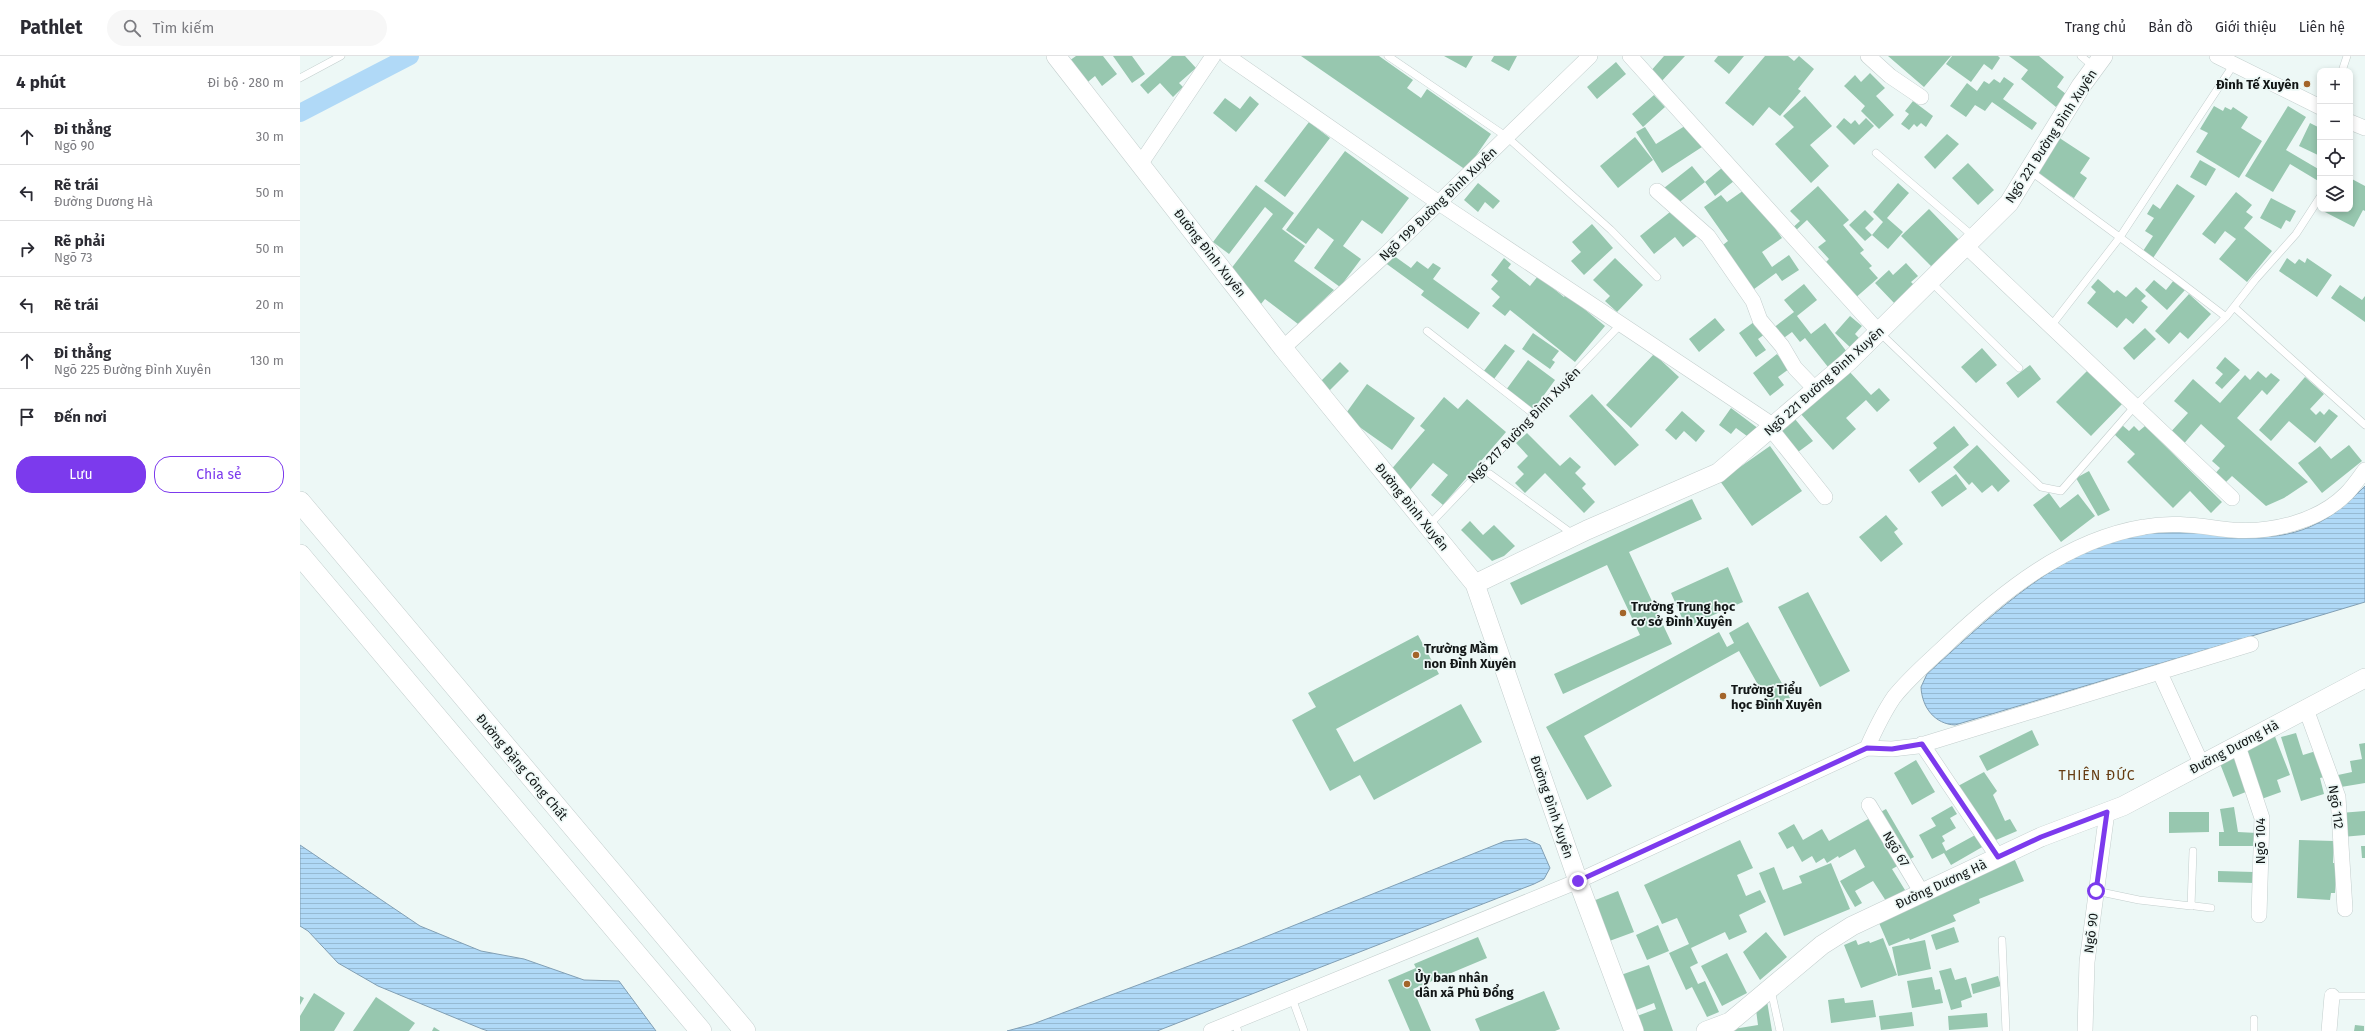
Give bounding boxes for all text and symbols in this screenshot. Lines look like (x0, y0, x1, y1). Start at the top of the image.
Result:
search box (107, 10, 387, 46)
text: Pathlet (20, 16, 83, 39)
icon: search (121, 17, 143, 39)
text: Tìm kiếm (153, 19, 214, 37)
text: Trang chủ (2065, 19, 2126, 36)
text: Bản đồ (2148, 19, 2193, 36)
text: Giới thiệu (2215, 19, 2277, 36)
text: Liên hệ (2299, 19, 2345, 36)
street label: Ngõ 221 Đường Đình Xuyên (2002, 66, 2100, 206)
map controls (2317, 68, 2353, 212)
button: + (2317, 68, 2353, 104)
text: 4 phút (16, 72, 66, 93)
text: Đi bộ · 280 m (208, 75, 284, 90)
place label: Đình Tế Xuyên (2216, 76, 2299, 92)
marker: Đình Tế Xuyên (2302, 79, 2312, 89)
button: − (2317, 104, 2353, 140)
text: Đi thẳng (54, 120, 111, 138)
icon: ahead (16, 126, 38, 148)
text: 30 m (256, 129, 284, 144)
text: Ngõ 90 (54, 138, 95, 153)
button: locate (2317, 140, 2353, 176)
street label: Ngõ 199 Đường Đình Xuyên (1376, 144, 1500, 264)
text: Rẽ trái (54, 176, 99, 194)
button: layers (2317, 176, 2353, 212)
icon: left (16, 182, 38, 204)
text: 50 m (256, 185, 284, 200)
text: Đường Dương Hà (54, 194, 153, 209)
street label: Đường Đình Xuyên (1171, 206, 1249, 300)
text: Rẽ phải (54, 232, 105, 250)
icon: right (16, 238, 38, 260)
text: 50 m (256, 241, 284, 256)
text: Ngõ 73 (54, 250, 93, 265)
icon: left (16, 294, 38, 316)
text: Rẽ trái (54, 296, 99, 314)
text: 20 m (256, 297, 284, 312)
street label: Ngõ 221 Đường Đình Xuyên (1761, 323, 1887, 439)
text: Đi thẳng (54, 344, 111, 362)
icon: ahead (16, 350, 38, 372)
text: 130 m (250, 353, 284, 368)
text: Ngõ 225 Đường Đình Xuyên (54, 362, 211, 377)
street label: Ngõ 217 Đường Đình Xuyên (1465, 364, 1583, 486)
icon: arrive (16, 406, 38, 428)
text: Đến nơi (54, 408, 107, 426)
button: Lưu (16, 456, 146, 493)
button: Chia sẻ (154, 456, 284, 493)
street label: Đường Đình Xuyên (1372, 460, 1452, 554)
place label: Trường Trung học cơ sở Đình Xuyên (1631, 599, 1736, 629)
marker: Trường Trung học cơ sở Đình Xuyên (1618, 608, 1628, 618)
place label: Trường Mầm non Đình Xuyên (1424, 640, 1516, 671)
marker: Trường Mầm non Đình Xuyên (1411, 650, 1421, 660)
place label: Trường Tiểu học Đình Xuyên (1731, 681, 1822, 712)
marker: Trường Tiểu học Đình Xuyên (1718, 691, 1728, 701)
street label: Đường Đặng Công Chất (473, 711, 571, 823)
street label: Đường Dương Hà (2187, 717, 2281, 777)
street label: Đường Đình Xuyên (1527, 753, 1577, 861)
district label: THIÊN ĐỨC (2058, 766, 2136, 784)
street label: Ngõ 112 (2326, 784, 2346, 830)
street label: Ngõ 104 (2253, 818, 2268, 864)
street label: Ngõ 67 (1880, 828, 1913, 870)
street label: Đường Dương Hà (1893, 856, 1989, 912)
route end (1569, 872, 1587, 890)
route start (2087, 882, 2105, 900)
street label: Ngõ 90 (2081, 912, 2101, 954)
place label: Ủy ban nhân dân xã Phù Đổng (1415, 969, 1514, 1000)
marker: Ủy ban nhân dân xã Phù Đổng (1402, 979, 1412, 989)

